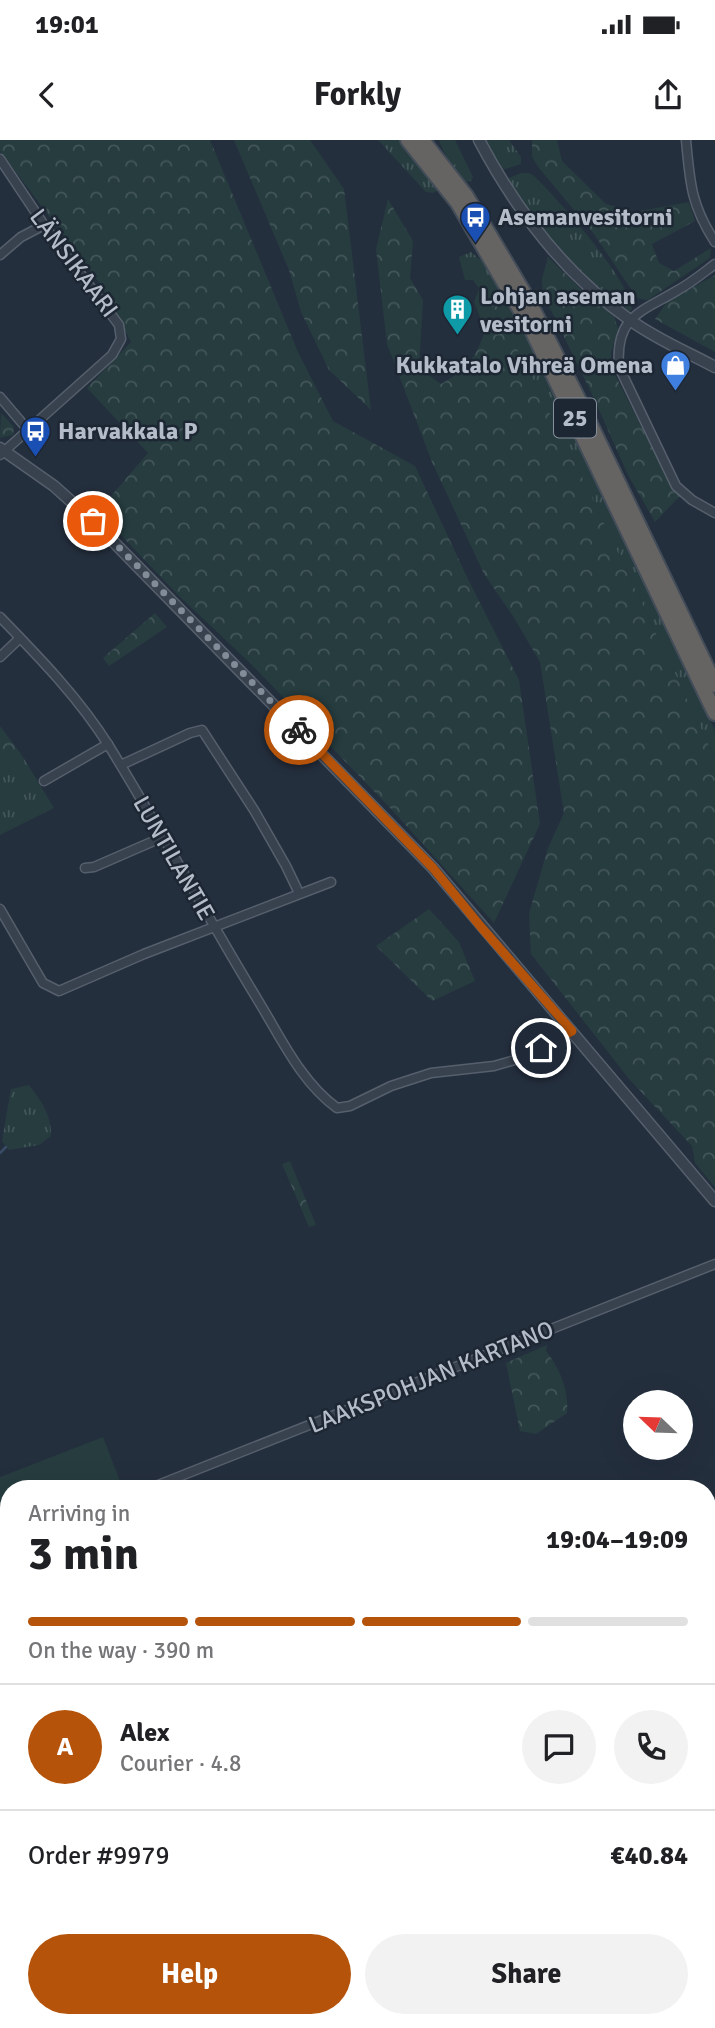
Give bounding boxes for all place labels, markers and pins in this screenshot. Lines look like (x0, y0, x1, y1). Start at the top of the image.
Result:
bus stop icon: Asemanvesitorni (458, 200, 492, 244)
place label: Asemanvesitorni (498, 202, 673, 232)
place label: Lohjan aseman vesitorni (479, 281, 636, 339)
building icon: Lohjan aseman vesitorni (440, 293, 474, 337)
shop icon: Kukkatalo Vihreä Omena (659, 348, 693, 392)
place label: Kukkatalo Vihreä Omena (396, 350, 653, 380)
bus stop icon: Harvakkala P (18, 414, 52, 458)
place label: Harvakkala P (58, 416, 198, 446)
pin (63, 491, 123, 551)
pin (511, 1018, 571, 1078)

